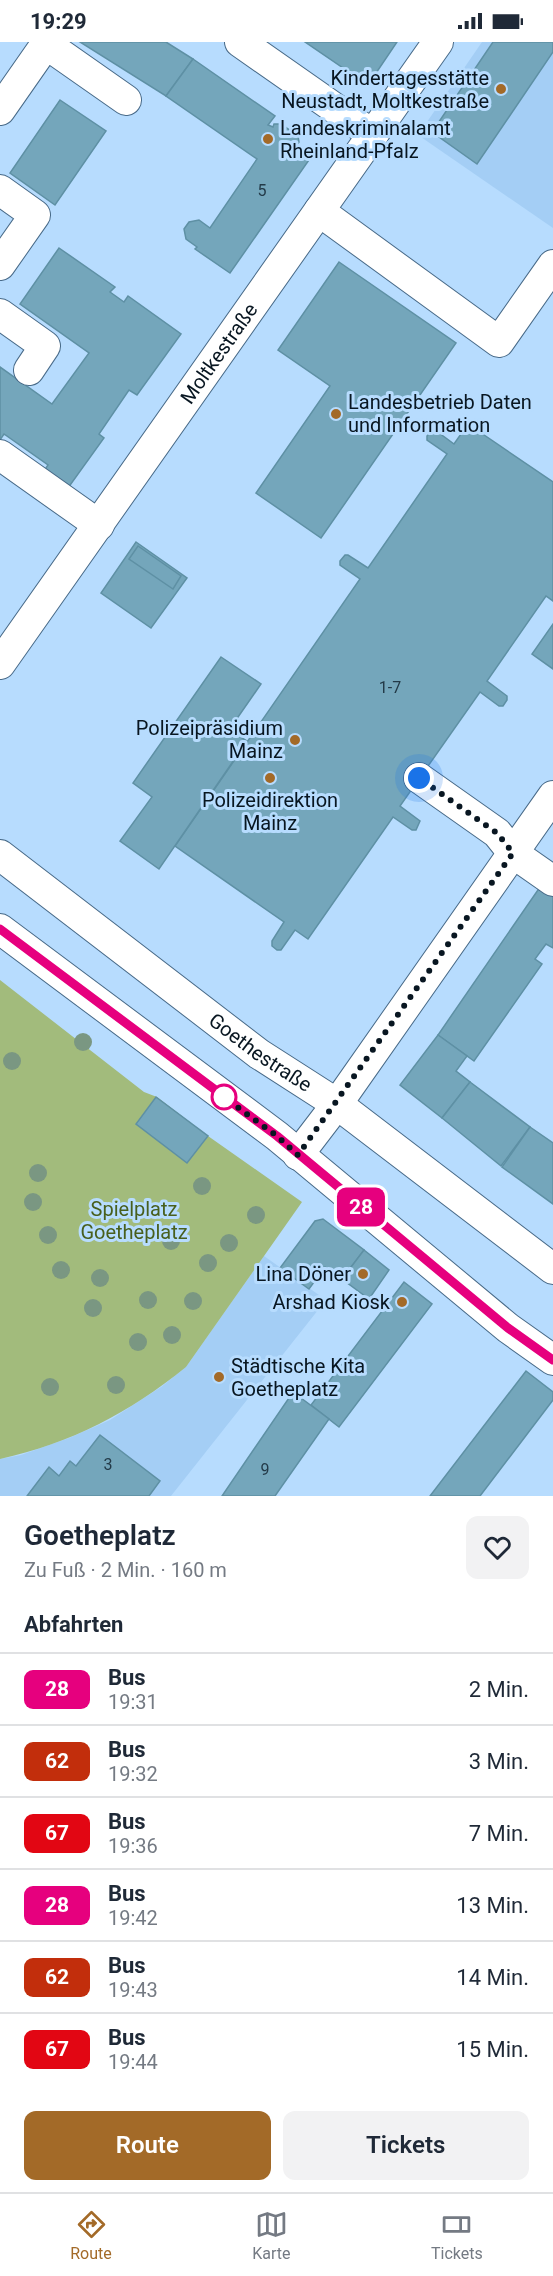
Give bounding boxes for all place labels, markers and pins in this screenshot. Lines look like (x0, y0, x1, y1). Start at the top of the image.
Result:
place label: Kindertagesstätte Neustadt, Moltkestraße (281, 66, 489, 113)
marker: Kindertagesstätte Neustadt, Moltkestraße (494, 82, 508, 96)
place label: Landeskriminalamt Rheinland-Pfalz (280, 116, 451, 163)
marker: Landeskriminalamt Rheinland-Pfalz (261, 132, 275, 146)
place label: Landesbetrieb Daten und Information (348, 390, 532, 437)
marker: Landesbetrieb Daten und Information (329, 407, 343, 421)
place label: Polizeipräsidium Mainz (136, 716, 283, 763)
marker: Polizeipräsidium Mainz (288, 733, 302, 747)
marker: Polizeidirektion Mainz (263, 771, 277, 785)
place label: Polizeidirektion Mainz (202, 788, 338, 835)
unlabelled marker (211, 1084, 237, 1110)
place label: Lina Döner (256, 1262, 351, 1286)
marker: Lina Döner (356, 1267, 370, 1281)
place label: Arshad Kiosk (272, 1290, 391, 1314)
marker: Arshad Kiosk (395, 1295, 409, 1309)
place label: Städtische Kita Goetheplatz (231, 1354, 365, 1401)
marker: Städtische Kita Goetheplatz (212, 1370, 226, 1384)

